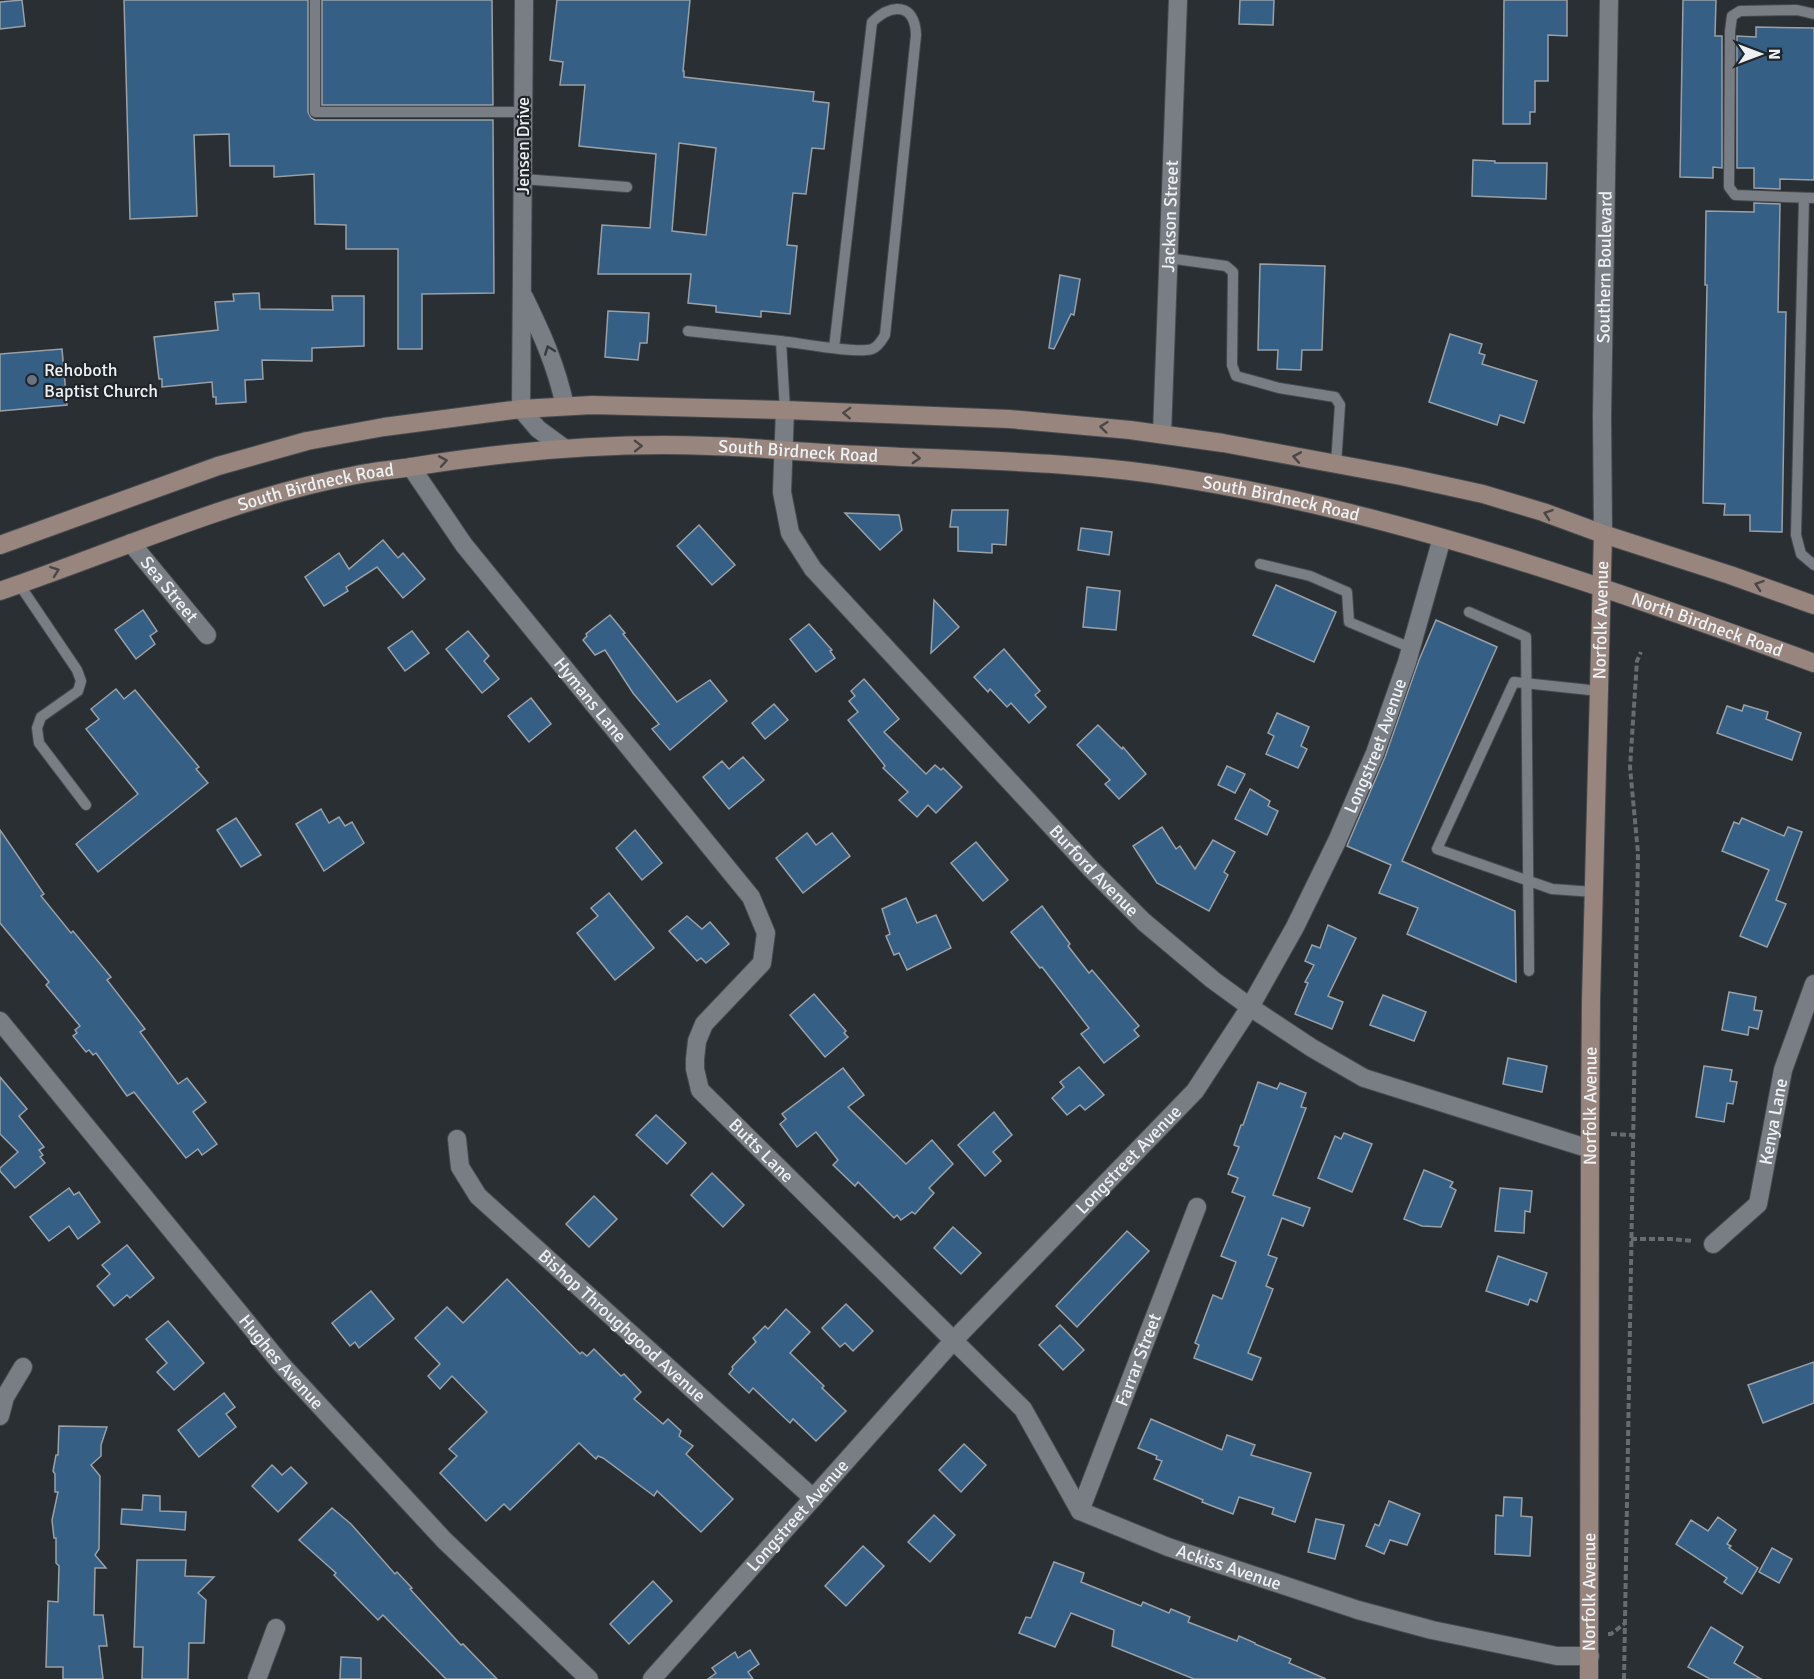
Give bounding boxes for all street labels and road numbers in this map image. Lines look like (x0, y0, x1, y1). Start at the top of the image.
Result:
street label: Jensen Drive (512, 97, 534, 195)
street label: Jackson Street (1157, 160, 1183, 273)
street label: Southern Boulevard (1592, 191, 1617, 343)
street label: South Birdneck Road (718, 435, 878, 467)
street label: South Birdneck Road (235, 458, 395, 516)
street label: South Birdneck Road (1201, 471, 1362, 526)
street label: Sea Street (136, 552, 203, 627)
street label: Norfolk Avenue (1588, 561, 1613, 680)
street label: North Birdneck Road (1628, 588, 1786, 662)
street label: Hymans Lane (549, 653, 631, 747)
street label: Longstreet Avenue (1339, 676, 1411, 817)
street label: Burford Avenue (1045, 820, 1143, 921)
street label: Norfolk Avenue (1579, 1047, 1602, 1165)
street label: Kenya Lane (1755, 1077, 1792, 1167)
street label: Longstreet Avenue (1071, 1101, 1186, 1219)
street label: Butts Lane (724, 1114, 798, 1187)
street label: Bishop Throughgood Avenue (534, 1245, 710, 1407)
street label: Hughes Avenue (234, 1310, 328, 1414)
street label: Farrar Street (1110, 1310, 1166, 1409)
street label: Longstreet Avenue (742, 1455, 853, 1576)
street label: Norfolk Avenue (1578, 1533, 1600, 1651)
street label: Ackiss Avenue (1174, 1540, 1284, 1595)

